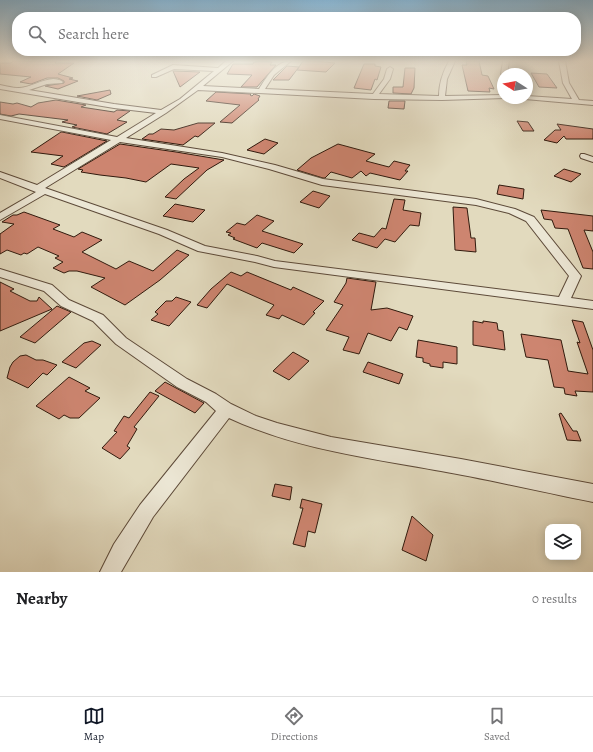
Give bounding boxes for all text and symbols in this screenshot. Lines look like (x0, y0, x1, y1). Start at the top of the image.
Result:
search box (12, 12, 581, 56)
icon: search (26, 23, 48, 45)
text: Search here (58, 24, 129, 44)
north arrow (497, 68, 533, 104)
map controls (545, 524, 581, 560)
button: layers (545, 524, 581, 560)
text: Nearby (16, 587, 67, 610)
text: 0 results (532, 590, 577, 607)
tab: Map (83, 705, 105, 744)
tab: Directions (271, 705, 318, 744)
tab: Saved (484, 705, 510, 744)

